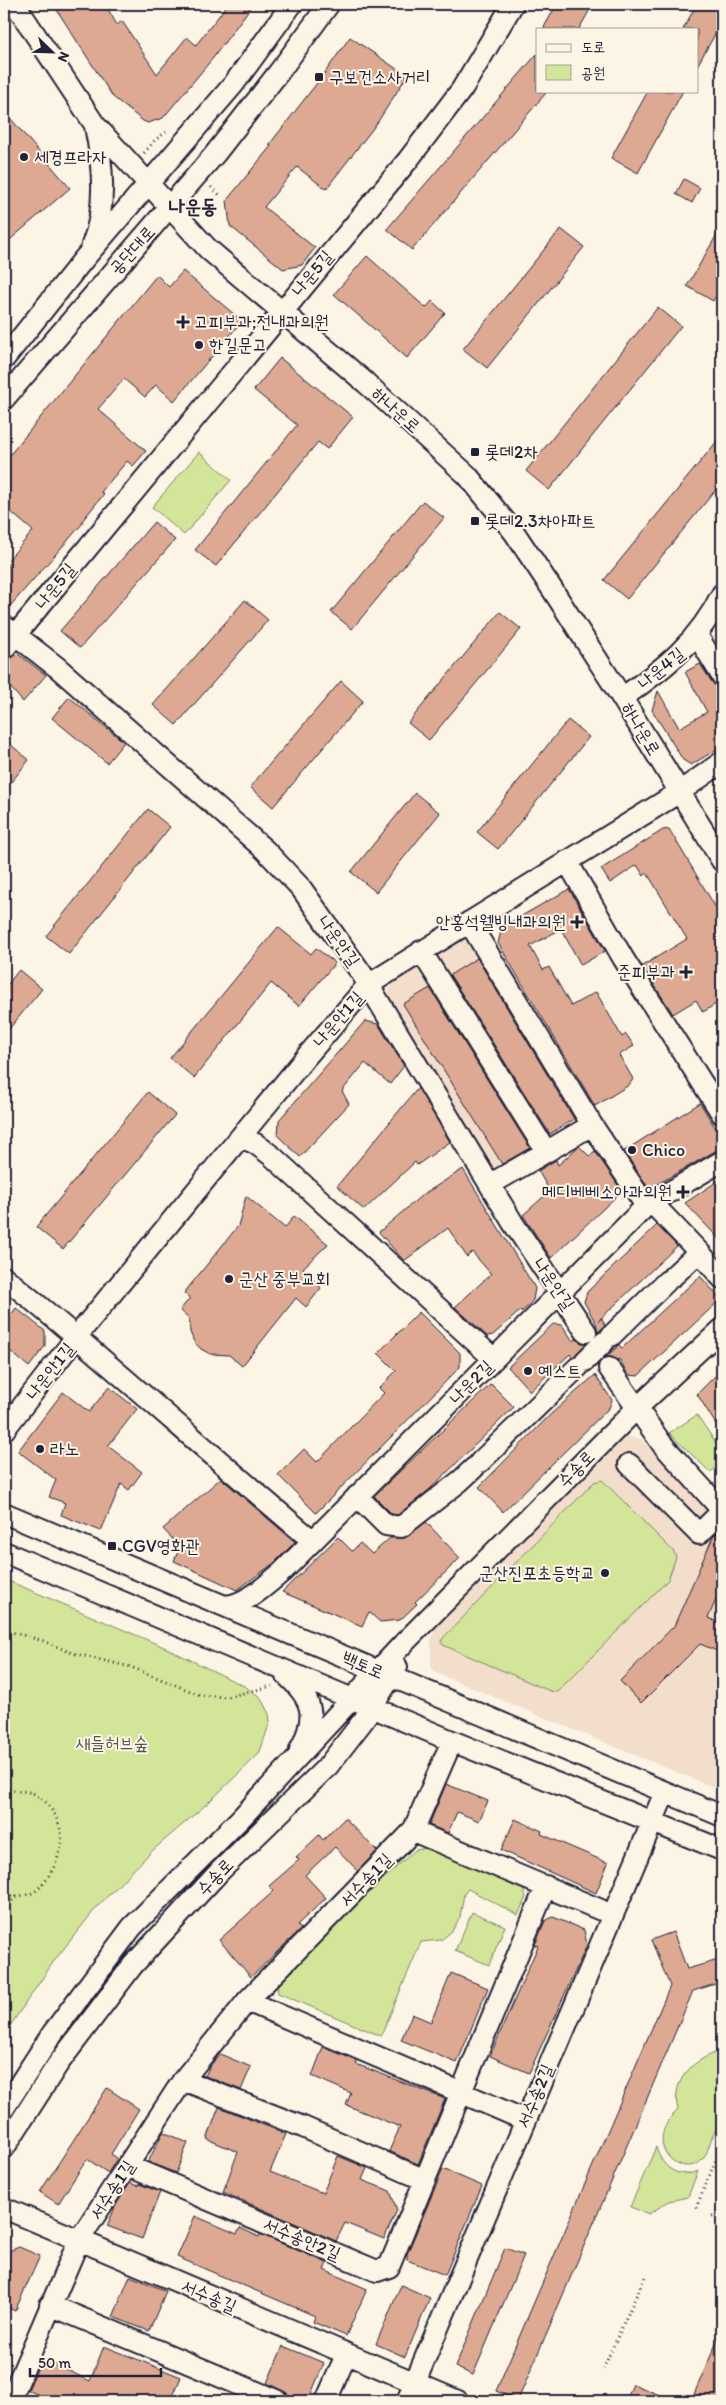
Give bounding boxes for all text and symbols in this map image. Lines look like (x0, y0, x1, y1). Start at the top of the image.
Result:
north arrow (28, 28, 78, 78)
legend (536, 28, 698, 92)
text: 도로 (581, 38, 605, 56)
text: N (54, 49, 73, 65)
text: 공원 (581, 64, 605, 82)
place label: 구보건소사거리 (329, 66, 430, 88)
marker: 구보건소사거리 (313, 71, 325, 83)
place label: 세경프라자 (34, 146, 107, 168)
marker: 세경프라자 (18, 151, 30, 163)
district label: 나운동 (169, 194, 217, 218)
street label: 공단대로 (104, 221, 160, 279)
street label: 나운5길 (287, 245, 338, 300)
place label: 고피부과;전내과의원 (194, 311, 329, 333)
marker: 고피부과;전내과의원 (176, 315, 190, 329)
place label: 한길문고 (209, 334, 267, 356)
marker: 한길문고 (193, 339, 205, 351)
street label: 하나운로 (367, 382, 425, 438)
place label: 롯데2차 (485, 441, 538, 463)
marker: 롯데2차 (469, 446, 481, 458)
place label: 롯데2.3차아파트 (485, 510, 596, 532)
marker: 롯데2.3차아파트 (469, 515, 481, 527)
street label: 나운5길 (30, 558, 81, 613)
street label: 나운4길 (633, 642, 689, 694)
street label: 하나운로 (617, 699, 665, 759)
street label: 나운안길 (313, 911, 365, 971)
place label: 안홍석웰빙내과의원 (436, 911, 566, 933)
marker: 안홍석웰빙내과의원 (570, 915, 584, 929)
place label: 준피부과 (617, 961, 675, 983)
marker: 준피부과 (679, 965, 693, 979)
street label: 나운안1길 (308, 986, 368, 1051)
place label: Chico (642, 1139, 685, 1161)
marker: Chico (626, 1144, 638, 1156)
place label: 메디베베소아과의원 (542, 1181, 672, 1203)
marker: 메디베베소아과의원 (676, 1185, 690, 1199)
street label: 나운안길 (529, 1254, 580, 1315)
place label: 군산 중부교회 (239, 1268, 330, 1290)
marker: 군산 중부교회 (223, 1273, 235, 1285)
street label: 나운안1길 (21, 1338, 79, 1404)
street label: 나운2길 (445, 1355, 498, 1408)
place label: 예스트 (538, 1360, 581, 1382)
marker: 예스트 (522, 1365, 534, 1377)
place label: 라노 (50, 1438, 79, 1460)
marker: 라노 (34, 1443, 46, 1455)
street label: 수송로 (553, 1446, 599, 1492)
place label: CGV영화관 (122, 1535, 200, 1557)
marker: CGV영화관 (106, 1540, 118, 1552)
place label: 군산진포초등학교 (479, 1562, 595, 1584)
marker: 군산진포초등학교 (599, 1567, 611, 1579)
street label: 백토로 (339, 1646, 387, 1684)
park label: 새들허브숲 (76, 1732, 148, 1754)
street label: 서수송1길 (335, 1848, 397, 1911)
street label: 수송로 (192, 1854, 238, 1900)
street label: 서수송2길 (512, 2060, 558, 2131)
street label: 서수송1길 (85, 2156, 140, 2224)
street label: 서수송안2길 (260, 2213, 344, 2265)
street label: 서수송길 (178, 2275, 240, 2318)
scale bar (30, 2345, 161, 2377)
text: 50 m (38, 2354, 71, 2372)

